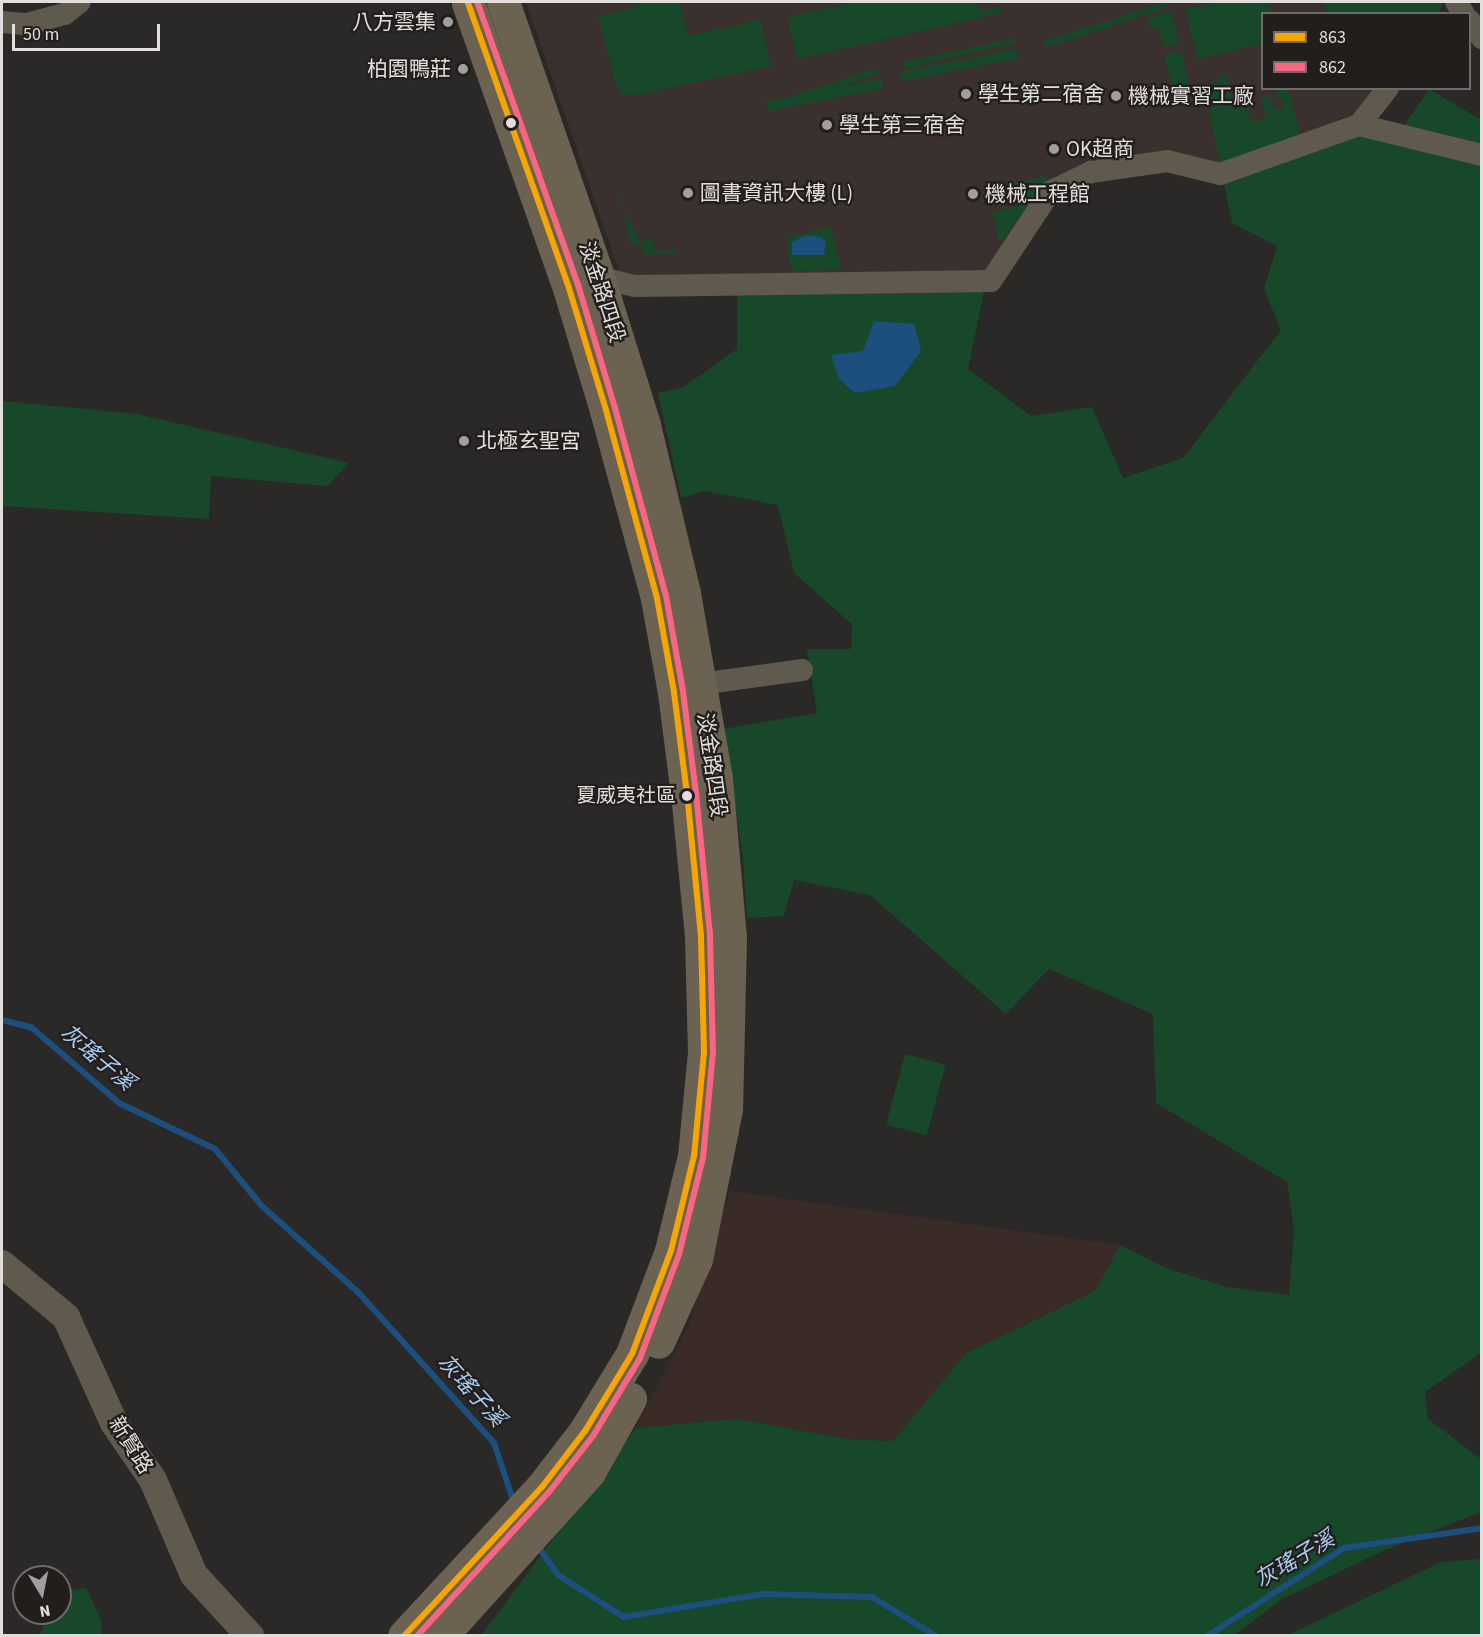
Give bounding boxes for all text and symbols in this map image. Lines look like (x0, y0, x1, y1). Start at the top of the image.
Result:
place label: 八方雲集 (352, 9, 436, 35)
scale bar (15, 12, 164, 50)
legend (1261, 12, 1471, 90)
marker: 八方雲集 (441, 15, 455, 29)
text: 50 m (23, 22, 59, 47)
text: 863 (1319, 25, 1346, 50)
text: 862 (1319, 55, 1346, 80)
place label: 柏園鴨莊 (367, 56, 451, 82)
marker: 柏園鴨莊 (456, 62, 470, 76)
place label: 學生第二宿舍 (978, 81, 1104, 107)
place label: 機械實習工廠 (1128, 83, 1254, 109)
marker: 學生第二宿舍 (959, 87, 973, 101)
marker: 機械實習工廠 (1109, 89, 1123, 103)
place label: 學生第三宿舍 (839, 112, 965, 138)
unlabelled marker (505, 117, 517, 129)
marker: 學生第三宿舍 (820, 118, 834, 132)
place label: OK超商 (1066, 136, 1134, 162)
marker: OK超商 (1047, 142, 1061, 156)
place label: 圖書資訊大樓 (L) (700, 180, 853, 206)
place label: 機械工程館 (985, 181, 1090, 207)
marker: 圖書資訊大樓 (L) (681, 186, 695, 200)
marker: 機械工程館 (966, 187, 980, 201)
street label: 淡金路四段 (574, 238, 630, 346)
place label: 北極玄聖宮 (476, 428, 581, 454)
marker: 北極玄聖宮 (457, 434, 471, 448)
street label: 淡金路四段 (692, 711, 732, 819)
place label: 夏威夷社區 (576, 784, 676, 808)
marker: 夏威夷社區 (681, 790, 693, 802)
water label: 灰瑤子溪 (55, 1020, 139, 1096)
water label: 灰瑤子溪 (432, 1349, 510, 1433)
street label: 新賢路 (104, 1412, 158, 1478)
water label: 灰瑤子溪 (1250, 1526, 1340, 1594)
north arrow (12, 1565, 72, 1625)
text: N (38, 1599, 52, 1623)

